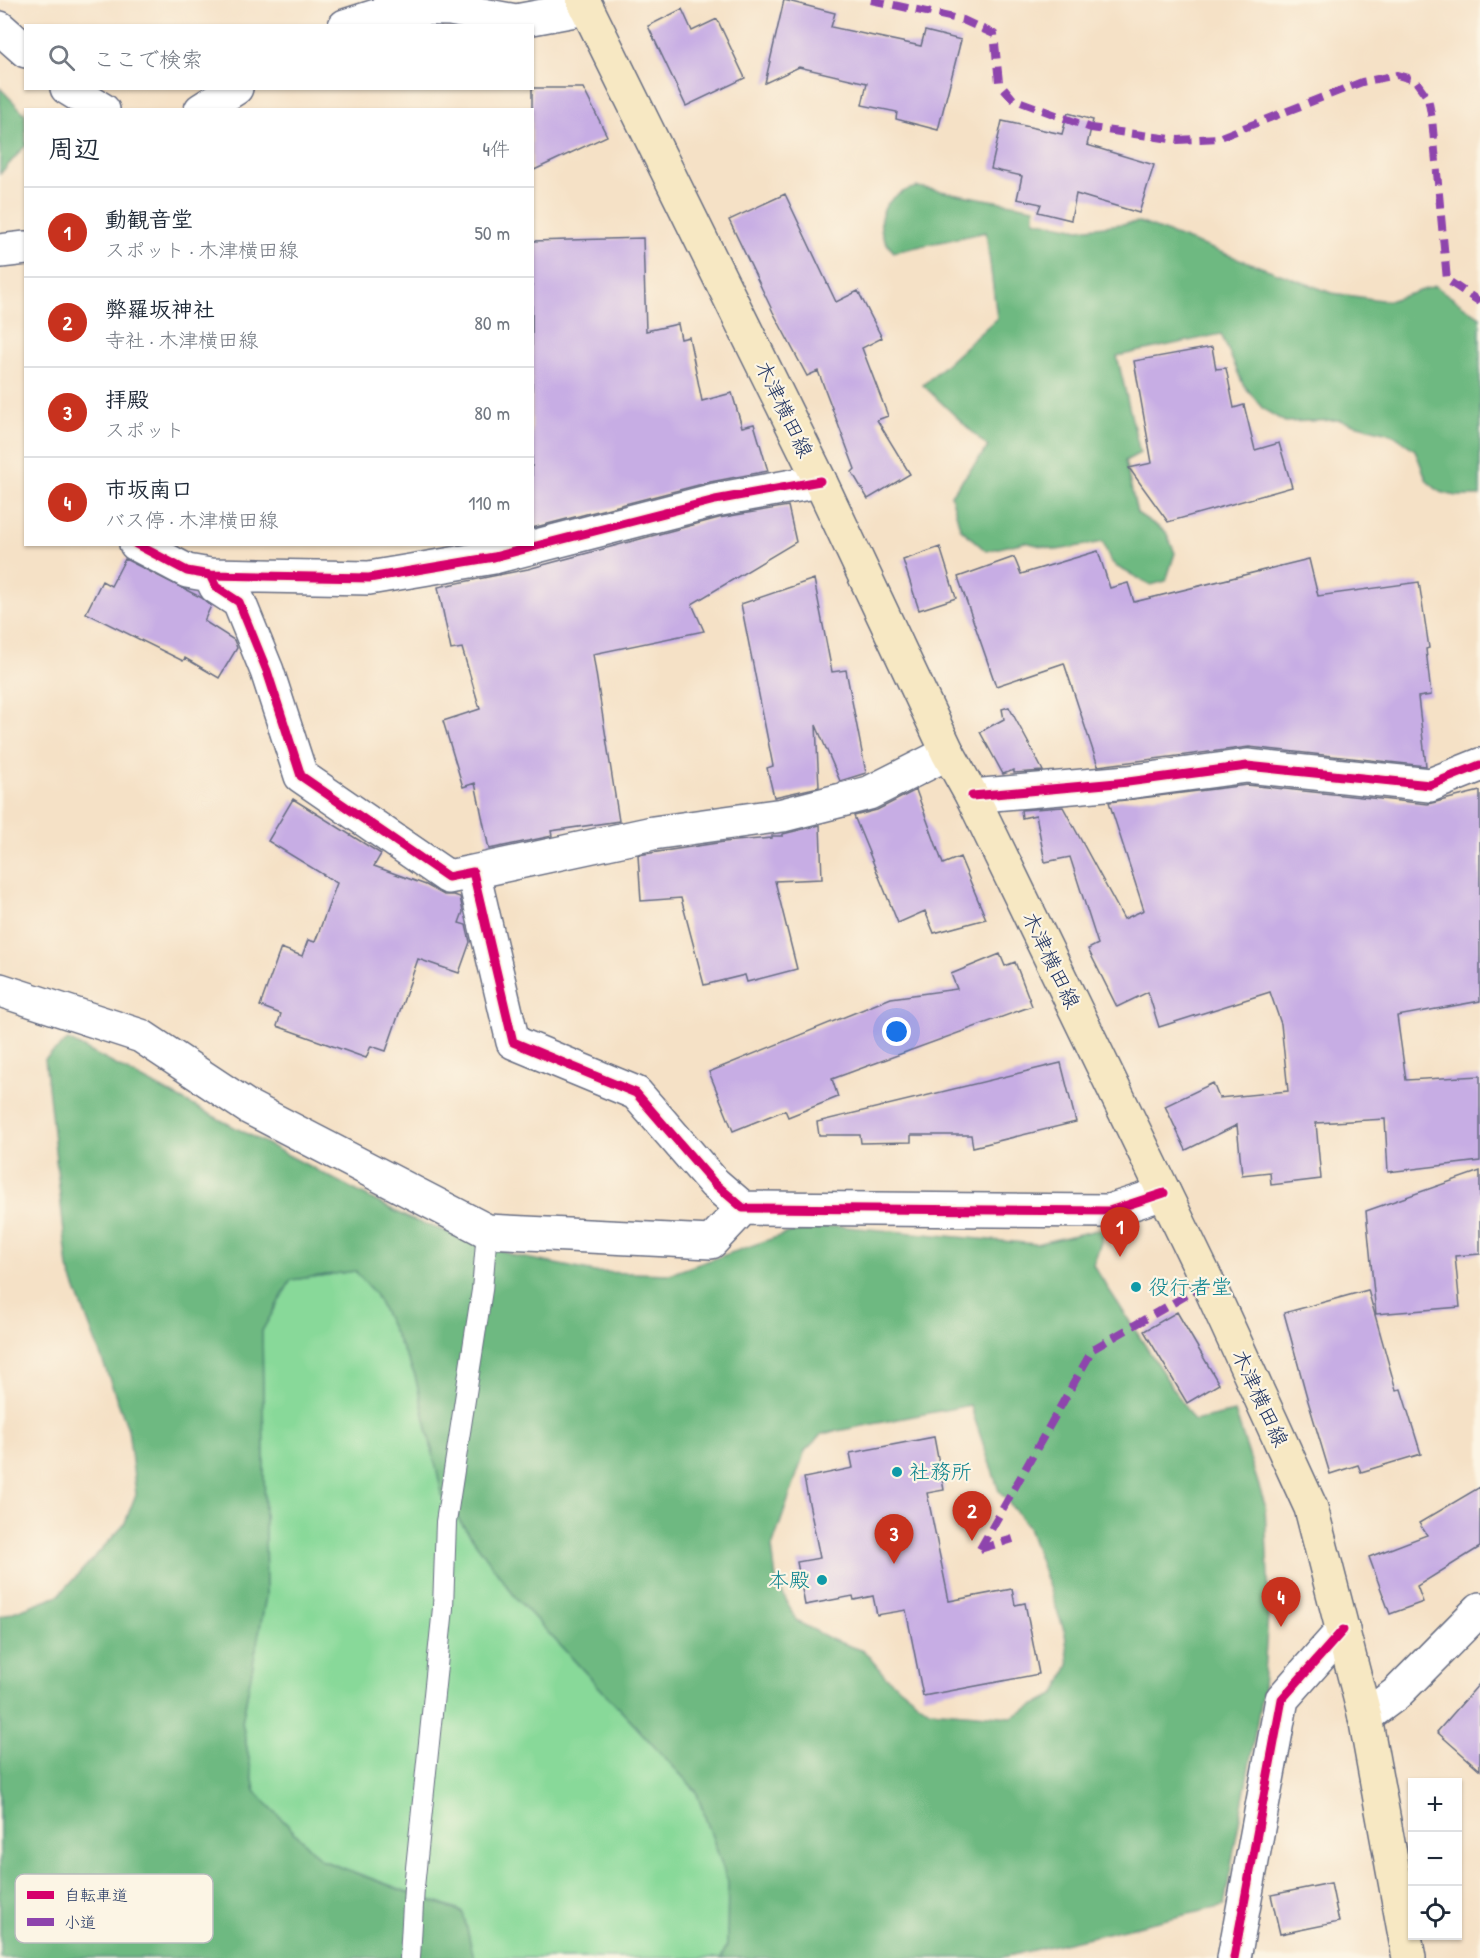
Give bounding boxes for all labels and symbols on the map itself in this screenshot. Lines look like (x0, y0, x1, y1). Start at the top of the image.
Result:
street label: 木津横田線 (748, 355, 820, 462)
street label: 木津横田線 (1015, 906, 1087, 1013)
your location (882, 1017, 911, 1046)
pin: 1 (1100, 1208, 1140, 1257)
place label: 役行者堂 (1148, 1272, 1232, 1301)
marker: 役行者堂 (1129, 1280, 1143, 1294)
street label: 木津横田線 (1225, 1344, 1296, 1451)
place label: 社務所 (909, 1457, 972, 1486)
marker: 社務所 (890, 1465, 904, 1479)
pin: 2 (952, 1492, 992, 1541)
pin: 3 (874, 1514, 914, 1564)
place label: 本殿 (768, 1565, 810, 1594)
marker: 本殿 (815, 1573, 829, 1587)
pin: 4 (1262, 1578, 1300, 1627)
legend (15, 1874, 213, 1943)
text: 自転車道 (64, 1884, 128, 1906)
text: 小道 (64, 1911, 96, 1933)

